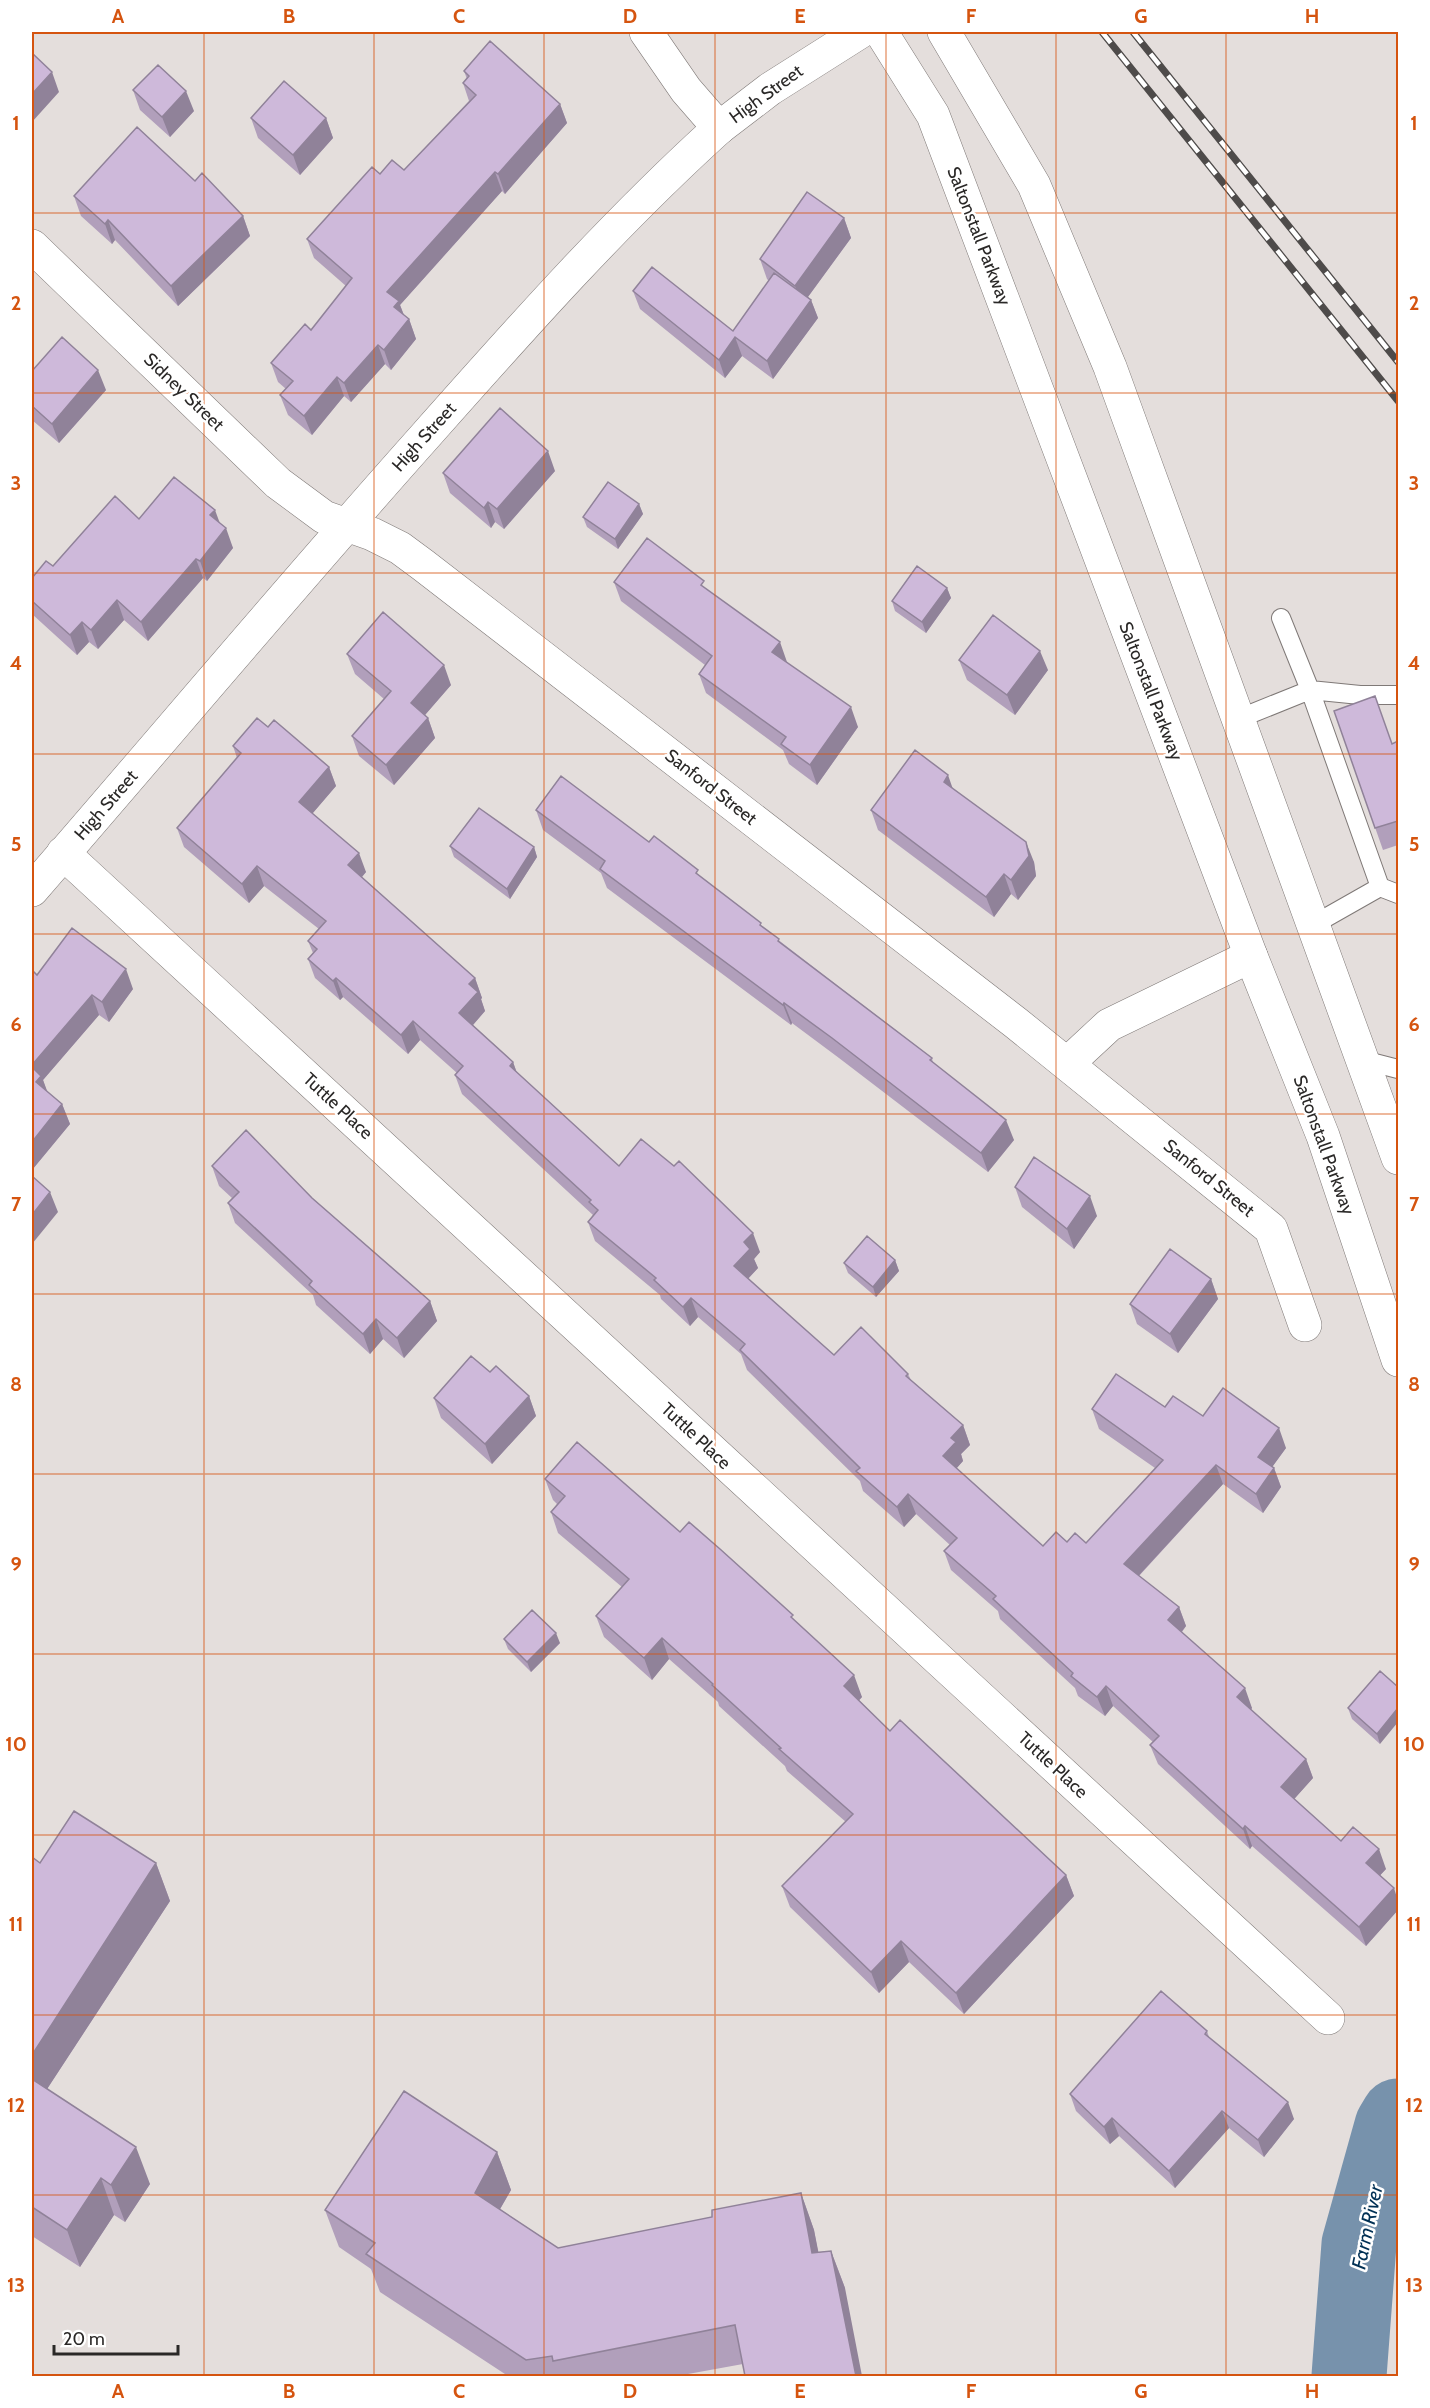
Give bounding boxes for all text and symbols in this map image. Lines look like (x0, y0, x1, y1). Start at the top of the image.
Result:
text: A (112, 4, 125, 28)
text: B (283, 4, 295, 28)
text: C (453, 4, 465, 28)
text: D (623, 4, 637, 28)
text: E (794, 4, 806, 28)
text: F (966, 4, 977, 28)
text: G (1134, 4, 1148, 28)
text: H (1305, 4, 1319, 28)
street label: High Street (725, 60, 807, 128)
text: 1 (12, 111, 20, 135)
text: 1 (1410, 111, 1418, 135)
street label: Saltonstall Parkway (942, 164, 1016, 308)
text: 2 (11, 291, 21, 315)
text: 2 (1409, 291, 1419, 315)
street label: Sidney Street (139, 348, 229, 436)
street label: High Street (387, 398, 461, 476)
text: 3 (11, 471, 21, 495)
text: 3 (1409, 471, 1419, 495)
street label: Saltonstall Parkway (1114, 619, 1188, 763)
text: 4 (10, 651, 22, 675)
text: 4 (1408, 651, 1420, 675)
street label: Sanford Street (661, 744, 761, 830)
street label: High Street (70, 766, 142, 844)
text: 5 (11, 832, 21, 856)
text: 5 (1409, 832, 1419, 856)
text: 6 (10, 1012, 22, 1036)
text: 6 (1408, 1012, 1420, 1036)
street label: Tuttle Place (299, 1068, 377, 1144)
street label: Saltonstall Parkway (1289, 1072, 1359, 1218)
street label: Sanford Street (1159, 1135, 1259, 1221)
text: 7 (11, 1192, 22, 1216)
text: 7 (1409, 1192, 1420, 1216)
text: 8 (10, 1372, 22, 1396)
text: 8 (1408, 1372, 1420, 1396)
street label: Tuttle Place (657, 1398, 735, 1474)
text: 9 (10, 1552, 22, 1576)
text: 9 (1408, 1552, 1420, 1576)
street label: Tuttle Place (1014, 1727, 1092, 1803)
text: 10 (5, 1732, 27, 1756)
text: 10 (1403, 1732, 1425, 1756)
text: 11 (9, 1912, 23, 1936)
text: 11 (1407, 1912, 1421, 1936)
text: 12 (7, 2093, 25, 2117)
text: 12 (1405, 2093, 1423, 2117)
water label: Farm River (1346, 2182, 1388, 2271)
text: 13 (7, 2273, 25, 2297)
text: 13 (1405, 2273, 1423, 2297)
scale bar (54, 2318, 178, 2356)
text: 20 m (63, 2328, 105, 2350)
text: A (112, 2379, 125, 2403)
text: B (283, 2379, 295, 2403)
text: C (453, 2379, 465, 2403)
text: D (623, 2379, 637, 2403)
text: E (794, 2379, 806, 2403)
text: F (966, 2379, 977, 2403)
text: G (1134, 2379, 1148, 2403)
text: H (1305, 2379, 1319, 2403)

